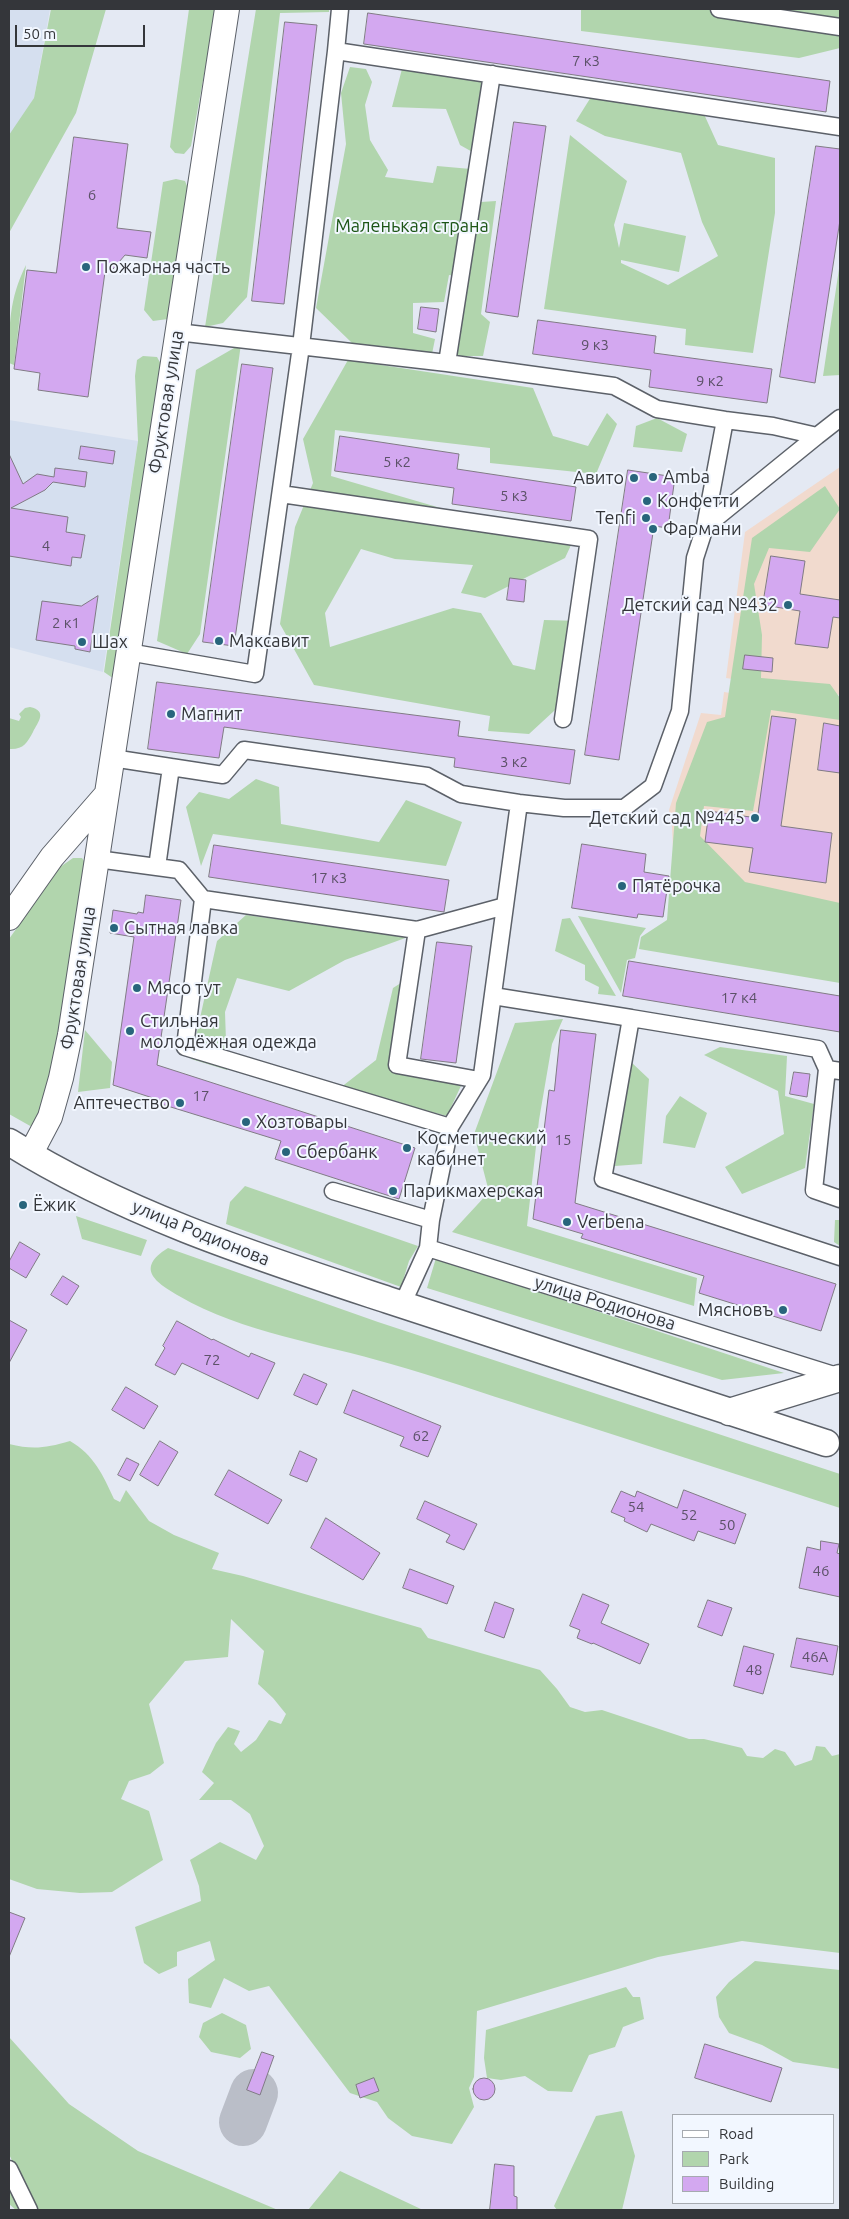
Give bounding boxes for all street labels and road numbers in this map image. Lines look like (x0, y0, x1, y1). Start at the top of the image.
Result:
street label: Фруктовая улица (144, 329, 188, 475)
street label: Фруктовая улица (56, 905, 100, 1051)
street label: улица Родионова (129, 1196, 273, 1270)
street label: улица Родионова (532, 1271, 678, 1335)

